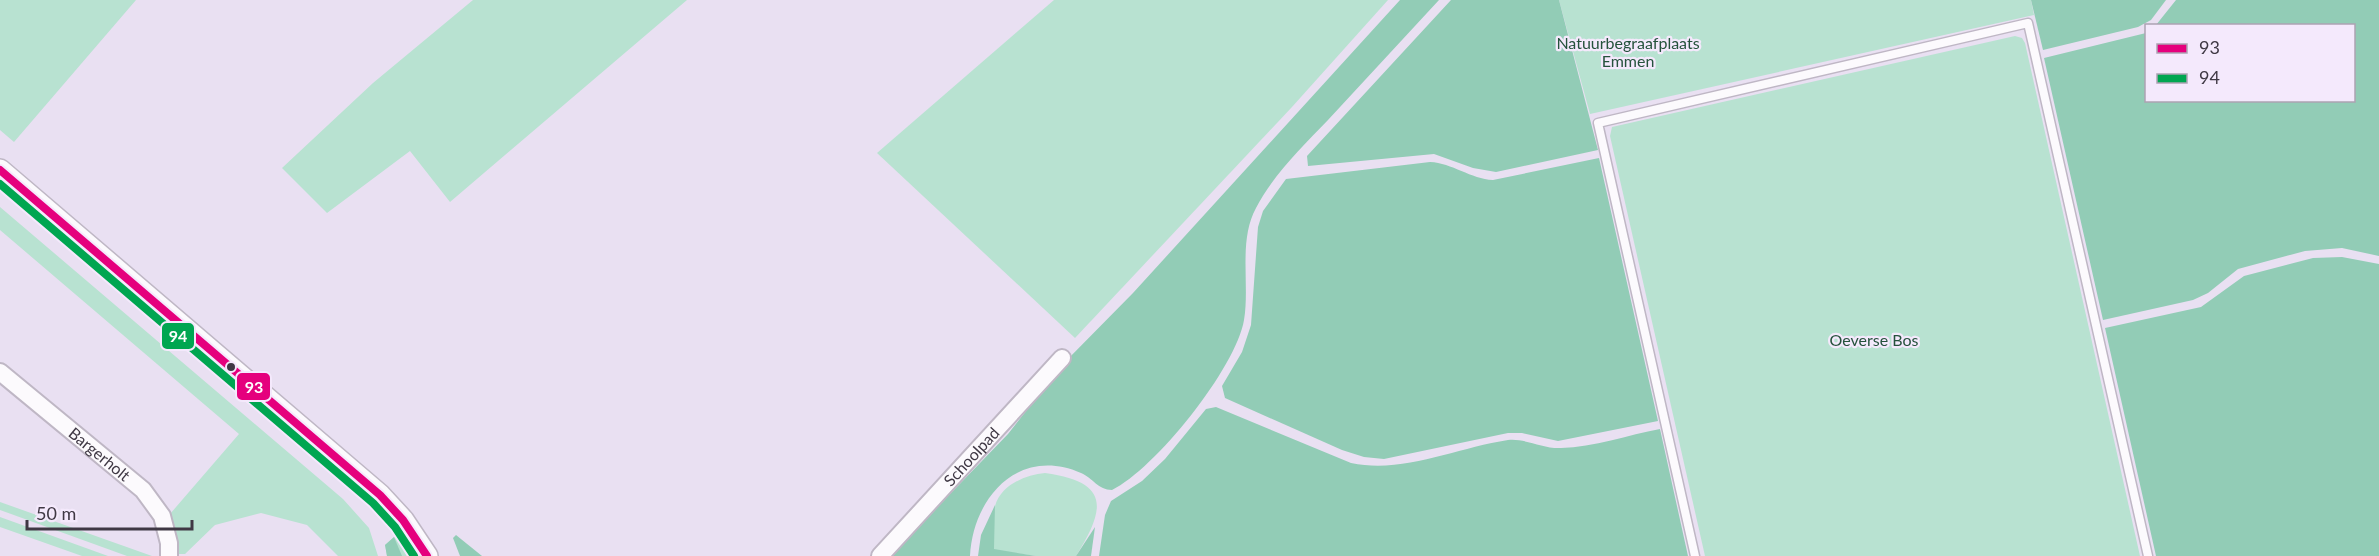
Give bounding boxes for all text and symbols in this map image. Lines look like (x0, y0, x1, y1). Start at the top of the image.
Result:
legend (2145, 24, 2355, 102)
park label: Natuurbegraafplaats Emmen (1556, 33, 1700, 70)
text: 93 (2199, 36, 2220, 58)
text: 94 (2199, 66, 2220, 88)
line badge: 94 (161, 322, 195, 350)
text: 94 (169, 326, 187, 345)
park label: Oeverse Bos (1830, 330, 1919, 349)
unlabelled marker (225, 361, 237, 373)
line badge: 93 (236, 372, 271, 401)
text: 93 (245, 377, 263, 396)
street label: Bargerholt (65, 423, 135, 485)
street label: Schoolpad (939, 423, 1003, 490)
scale bar (27, 493, 192, 531)
text: 50 m (36, 502, 76, 524)

